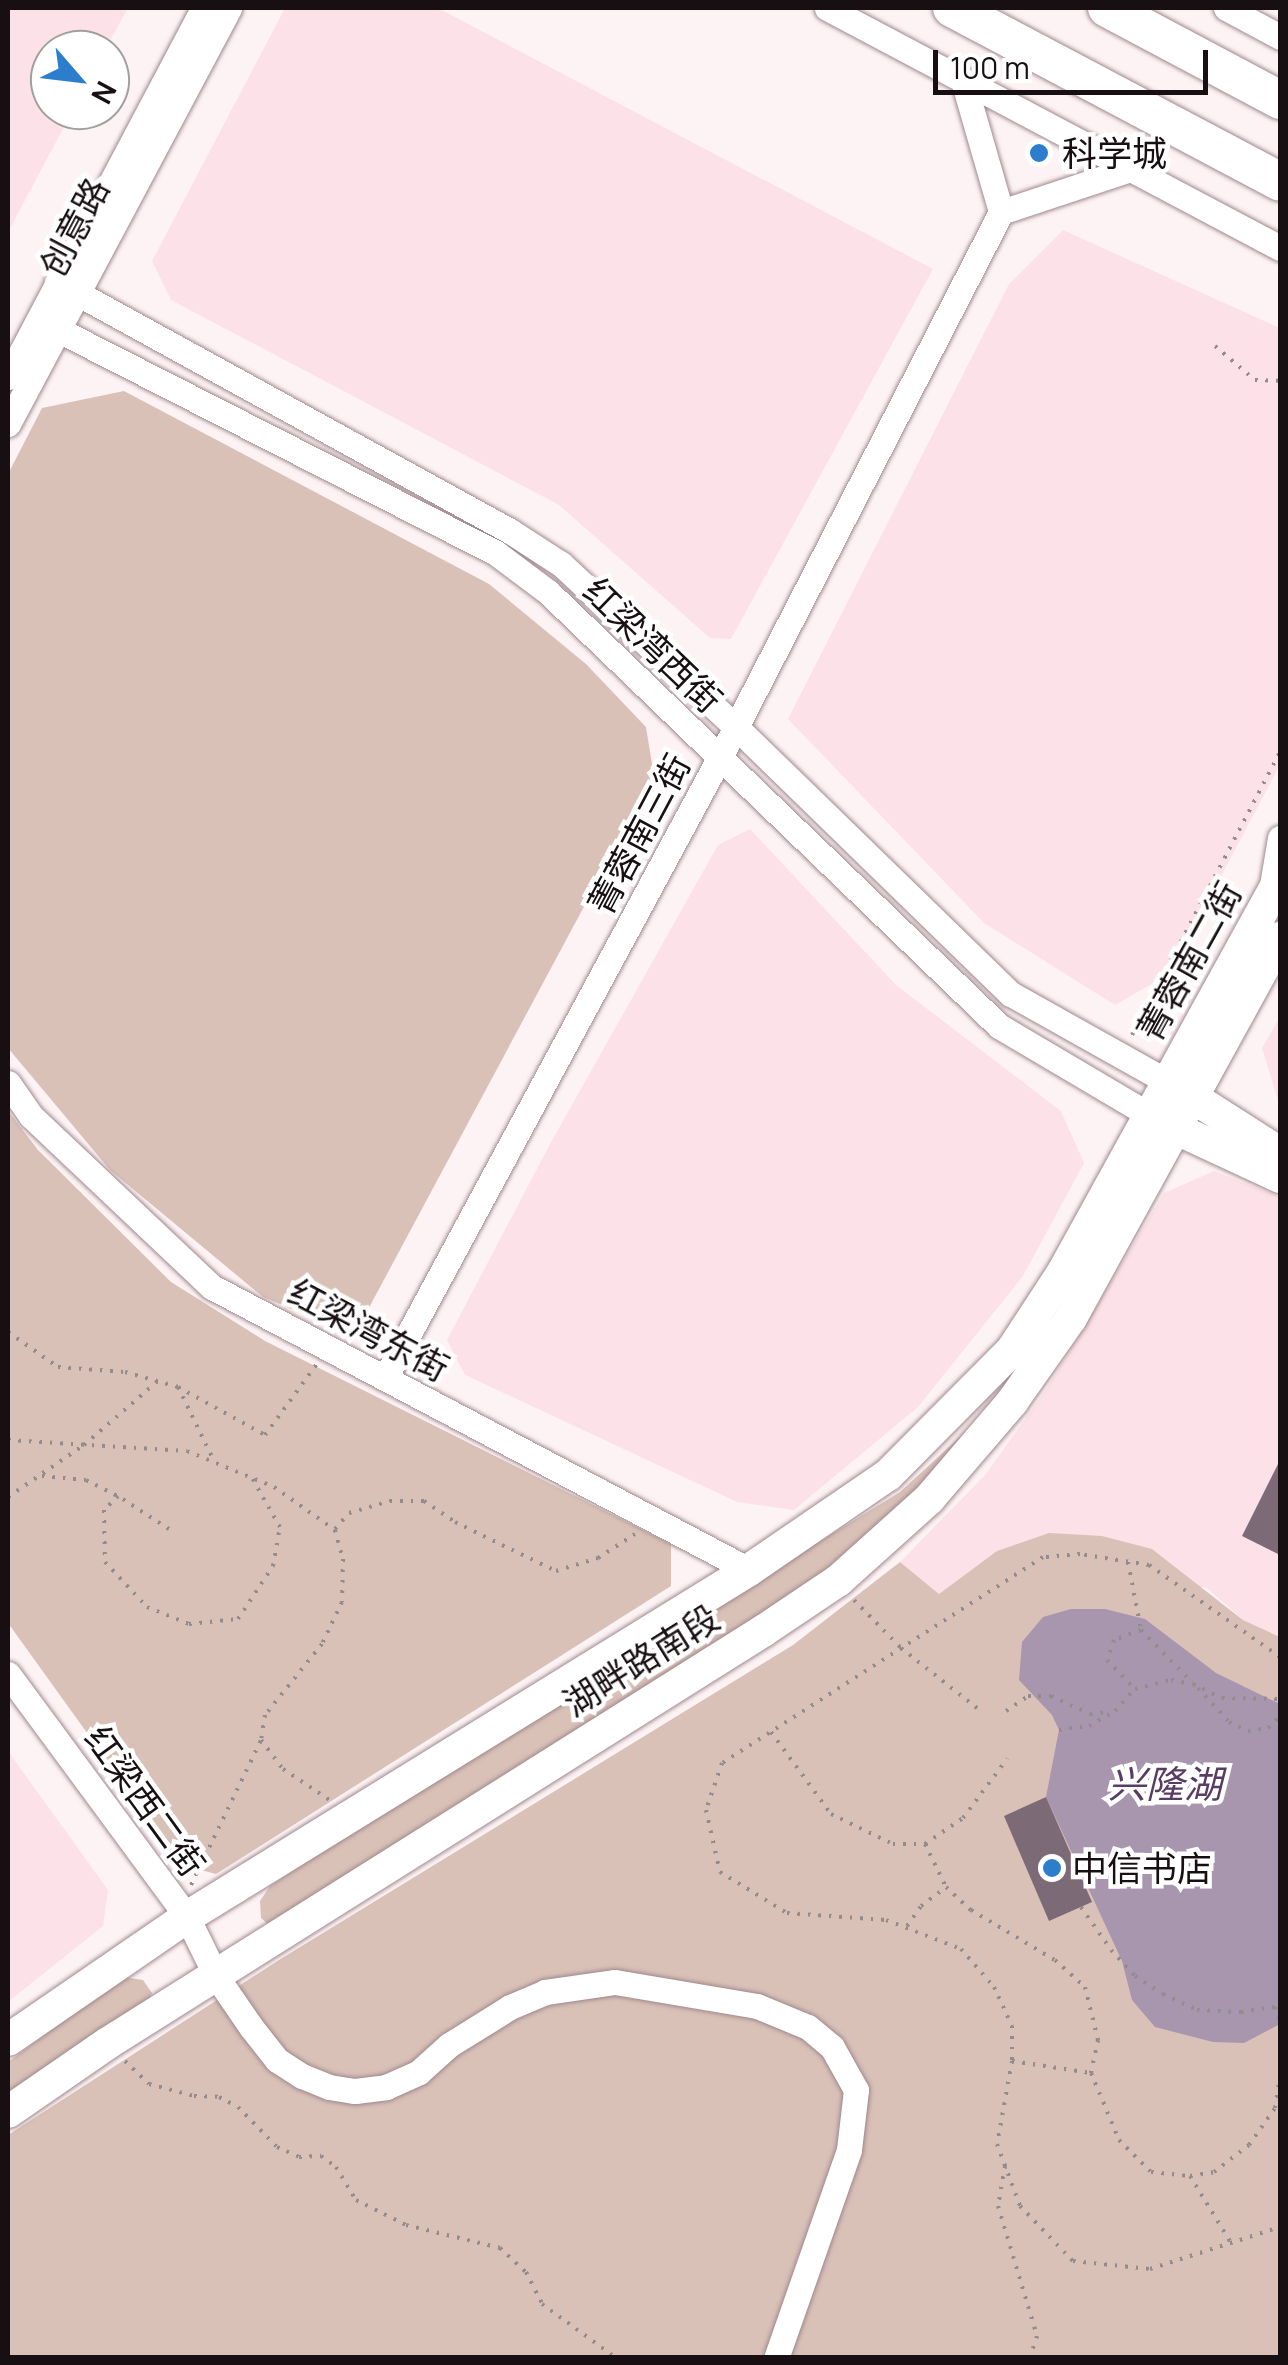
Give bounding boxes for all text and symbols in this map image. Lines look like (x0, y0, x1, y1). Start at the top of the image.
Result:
north arrow (30, 30, 130, 130)
scale bar (938, 30, 1213, 92)
text: 100 m (950, 47, 1030, 88)
text: N (83, 75, 126, 111)
place label: 科学城 (1062, 132, 1167, 174)
marker: 科学城 (1026, 140, 1052, 166)
street label: 创意路 (31, 171, 117, 283)
street label: 红梁湾西街 (575, 569, 731, 721)
street label: 菁蓉南三街 (579, 747, 699, 921)
street label: 菁蓉南二街 (1128, 874, 1250, 1048)
street label: 红梁湾东街 (282, 1270, 456, 1390)
street label: 湖畔路南段 (556, 1596, 726, 1724)
street label: 红梁西二街 (77, 1718, 213, 1884)
water label: 兴隆湖 (1108, 1761, 1222, 1807)
place label: 中信书店 (1072, 1847, 1212, 1889)
marker: 中信书店 (1041, 1857, 1063, 1879)

